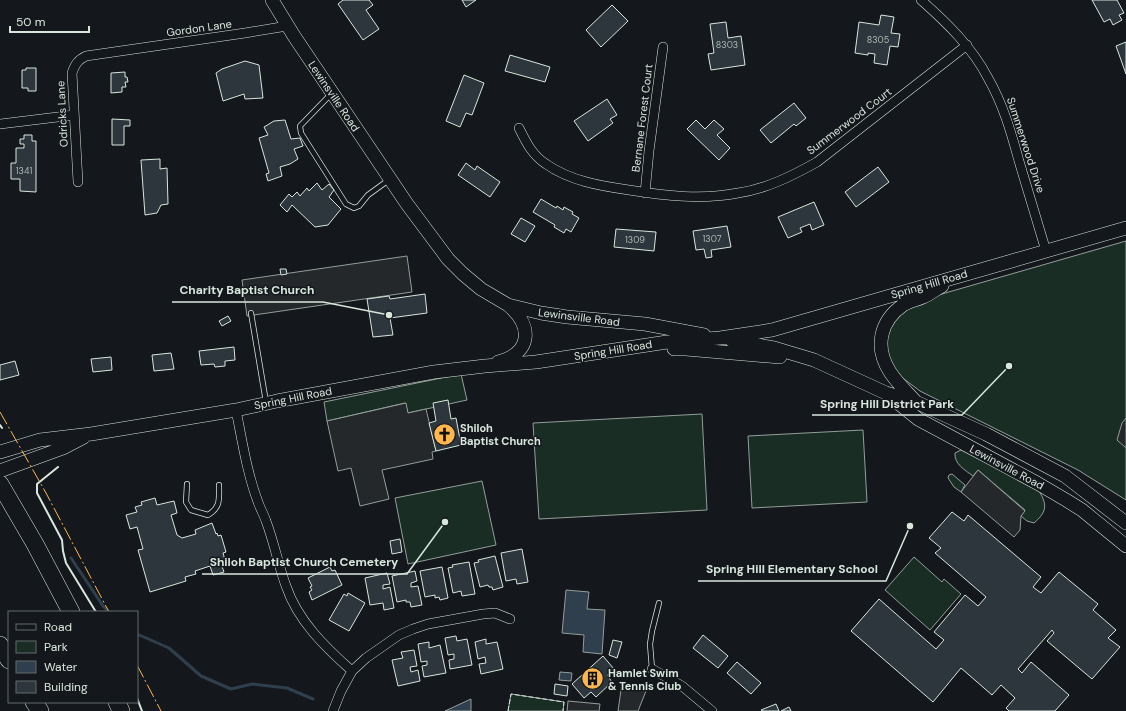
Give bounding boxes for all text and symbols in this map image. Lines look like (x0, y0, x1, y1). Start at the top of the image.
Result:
scale bar (10, 8, 89, 34)
text: 50 m (16, 14, 45, 30)
street label: Gordon Lane (165, 16, 233, 40)
house number: 8305 (867, 34, 889, 46)
house number: 8303 (716, 39, 738, 51)
street label: Lewinsville Road (305, 58, 363, 134)
street label: Bernane Forest Court (628, 63, 656, 173)
street label: Odricks Lane (53, 80, 71, 148)
street label: Summerwood Court (804, 84, 894, 158)
street label: Summerwood Drive (1004, 95, 1048, 195)
house number: 1341 (16, 165, 32, 177)
house number: 1307 (703, 233, 722, 245)
house number: 1309 (625, 234, 645, 246)
street label: Spring Hill Road (889, 266, 969, 302)
callout: Charity Baptist Church (172, 278, 323, 302)
text: Charity Baptist Church (180, 282, 314, 298)
street label: Lewinsville Road (537, 305, 621, 329)
street label: Spring Hill Road (573, 337, 653, 363)
street label: Spring Hill Road (253, 384, 333, 412)
callout: Spring Hill District Park (812, 391, 962, 415)
text: Spring Hill District Park (820, 396, 954, 412)
church icon: Shiloh Baptist Church (432, 421, 458, 447)
place label: Shiloh Baptist Church (460, 421, 541, 448)
street label: Lewinsville Road (967, 442, 1047, 493)
callout: Shiloh Baptist Church Cemetery (202, 550, 407, 574)
text: Shiloh Baptist Church Cemetery (210, 554, 399, 570)
callout: Spring Hill Elementary School (698, 557, 886, 581)
text: Spring Hill Elementary School (706, 561, 878, 577)
legend (8, 611, 138, 703)
text: Road (44, 619, 72, 635)
text: Park (44, 639, 68, 655)
text: Water (44, 659, 78, 675)
building icon: Hamlet Swim & Tennis Club (580, 666, 606, 692)
place label: Hamlet Swim & Tennis Club (608, 666, 681, 693)
text: Building (44, 679, 88, 695)

